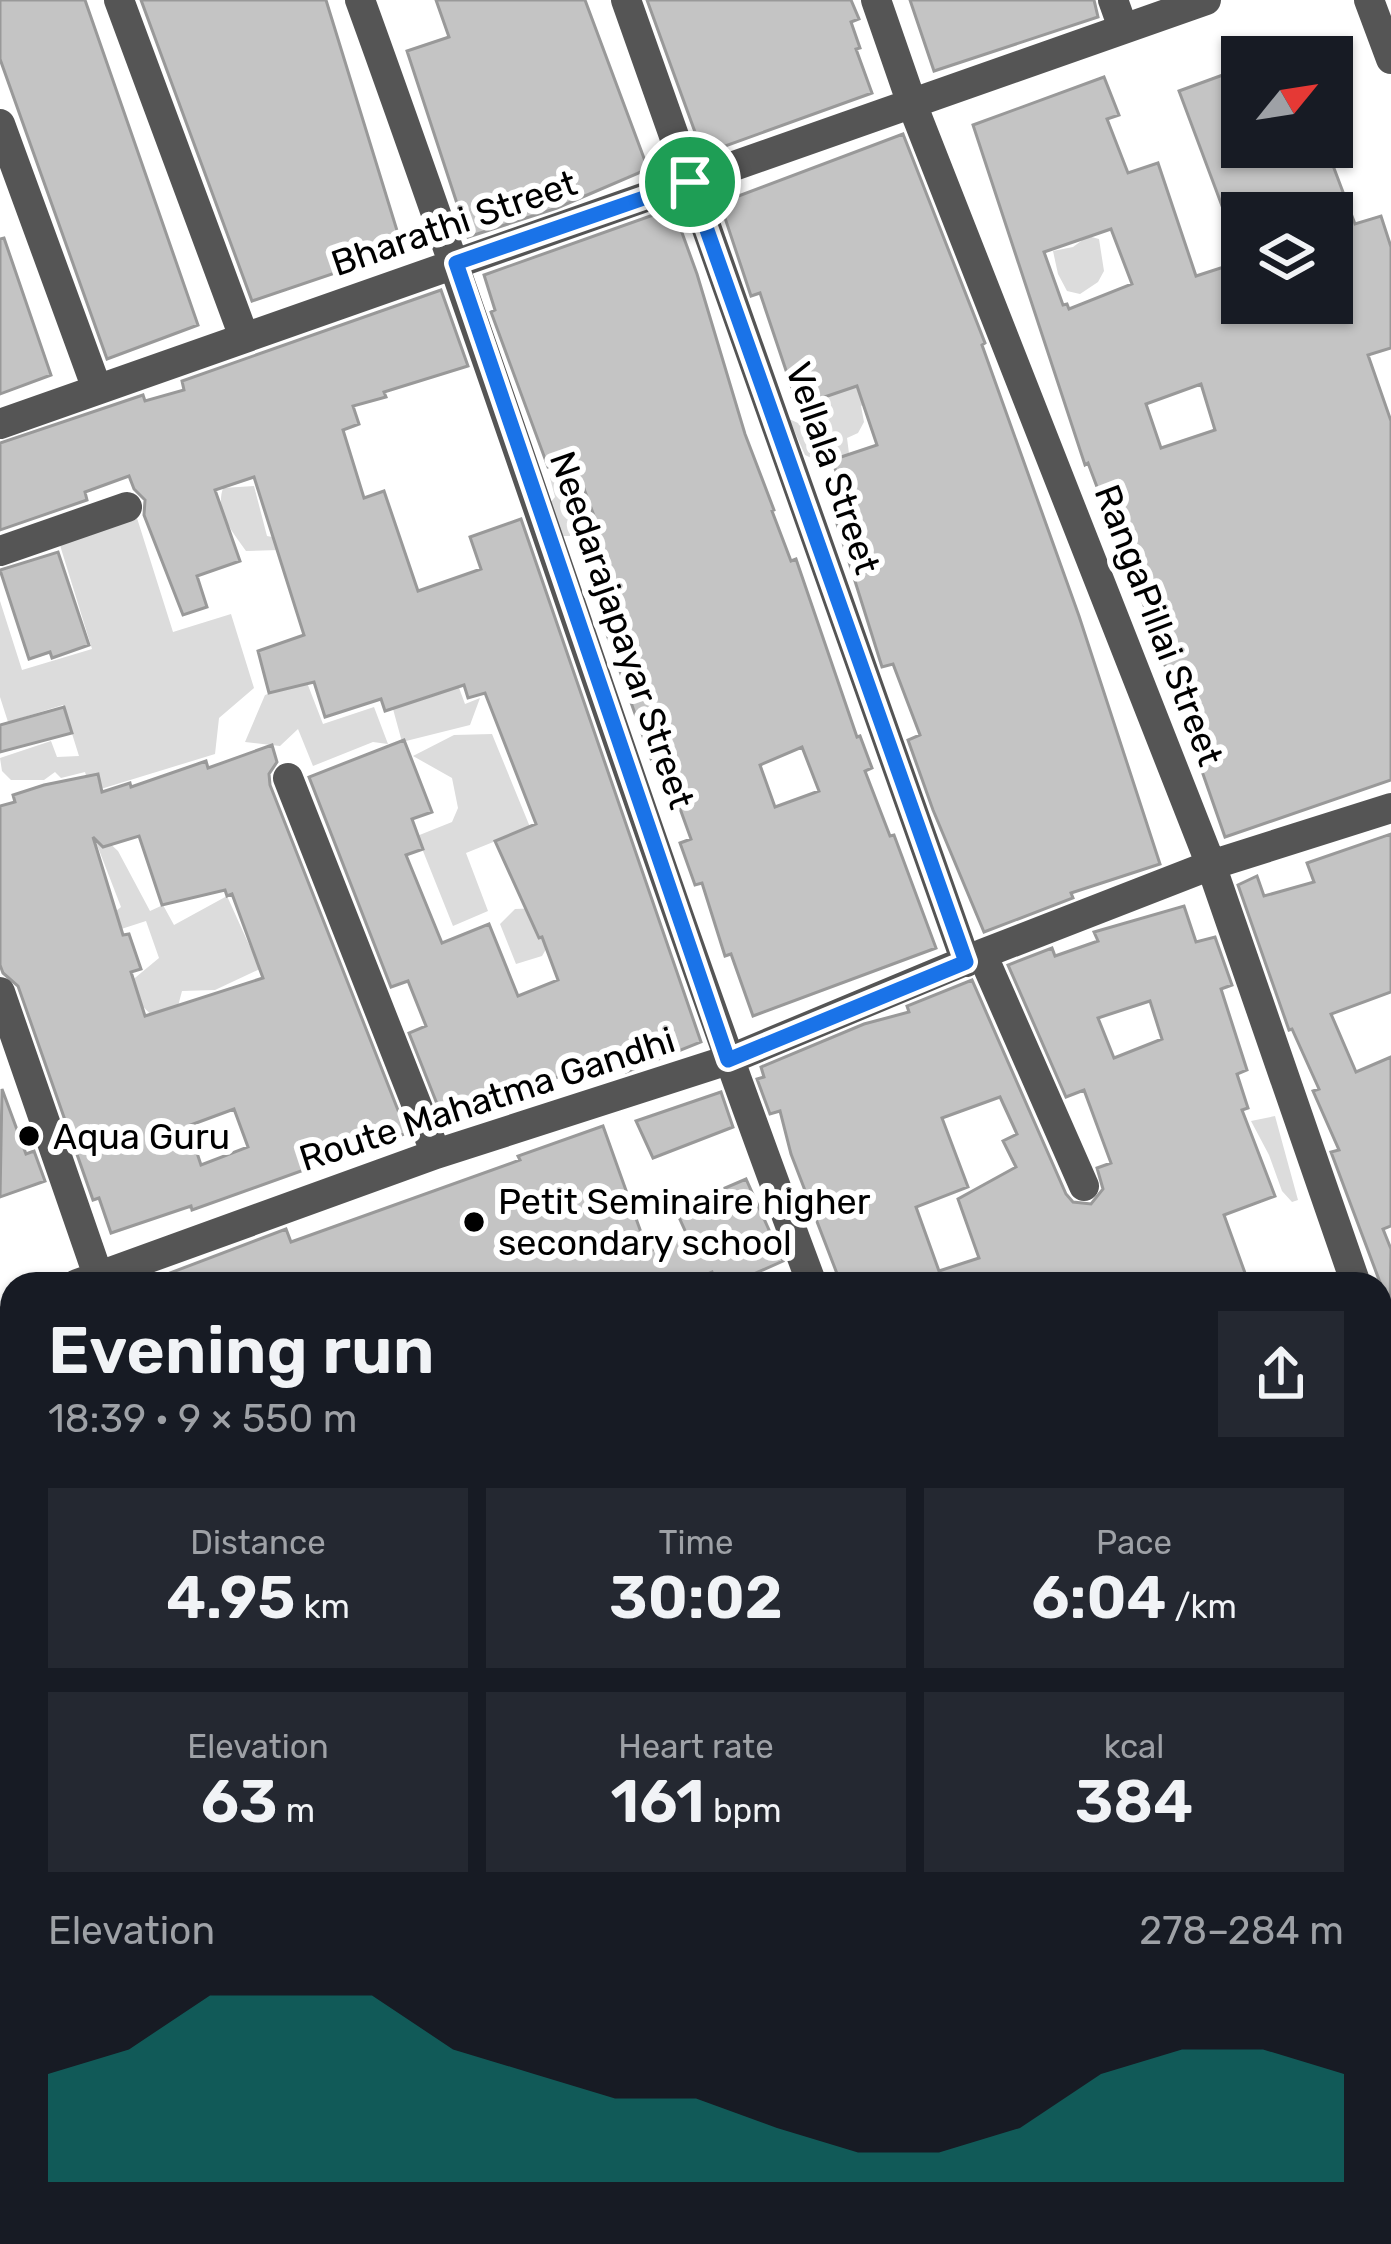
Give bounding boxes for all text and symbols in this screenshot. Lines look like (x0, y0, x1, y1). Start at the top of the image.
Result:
north arrow (1221, 36, 1353, 168)
map controls (1221, 36, 1353, 324)
pin (639, 131, 741, 233)
icon: arrive (657, 149, 723, 215)
street label: Bharathi Street (326, 161, 582, 285)
button: layers (1221, 192, 1353, 324)
street label: Vellala Street (777, 357, 889, 579)
street label: Needarajapayar Street (541, 446, 703, 814)
street label: RangaPillai Street (1086, 478, 1232, 772)
street label: Route Mahatma Gandhi (294, 1018, 680, 1180)
place label: Aqua Guru (53, 1115, 230, 1158)
marker: Aqua Guru (16, 1123, 42, 1149)
place label: Petit Seminaire higher secondary school (498, 1180, 871, 1264)
marker: Petit Seminaire higher secondary school (461, 1209, 487, 1235)
text: Evening run (48, 1311, 434, 1390)
button: share (1218, 1311, 1344, 1437)
text: 18:39 · 9 × 550 m (48, 1396, 357, 1442)
text: Distance (190, 1523, 326, 1562)
text: Time (659, 1523, 733, 1562)
text: Pace (1096, 1523, 1172, 1562)
text: 4.95 (166, 1562, 295, 1633)
text: 30:02 (609, 1562, 783, 1633)
text: 6:04 (1031, 1562, 1167, 1633)
text: km (295, 1587, 350, 1626)
text: /km (1167, 1587, 1237, 1626)
text: Elevation (187, 1727, 329, 1766)
text: Heart rate (618, 1727, 774, 1766)
text: kcal (1104, 1727, 1164, 1766)
text: 63 (201, 1766, 278, 1837)
text: 161 (610, 1766, 705, 1837)
text: 384 (1075, 1766, 1193, 1837)
text: m (278, 1791, 315, 1830)
text: bpm (705, 1791, 782, 1830)
text: Elevation (48, 1908, 215, 1954)
text: 278–284 m (1139, 1908, 1344, 1954)

